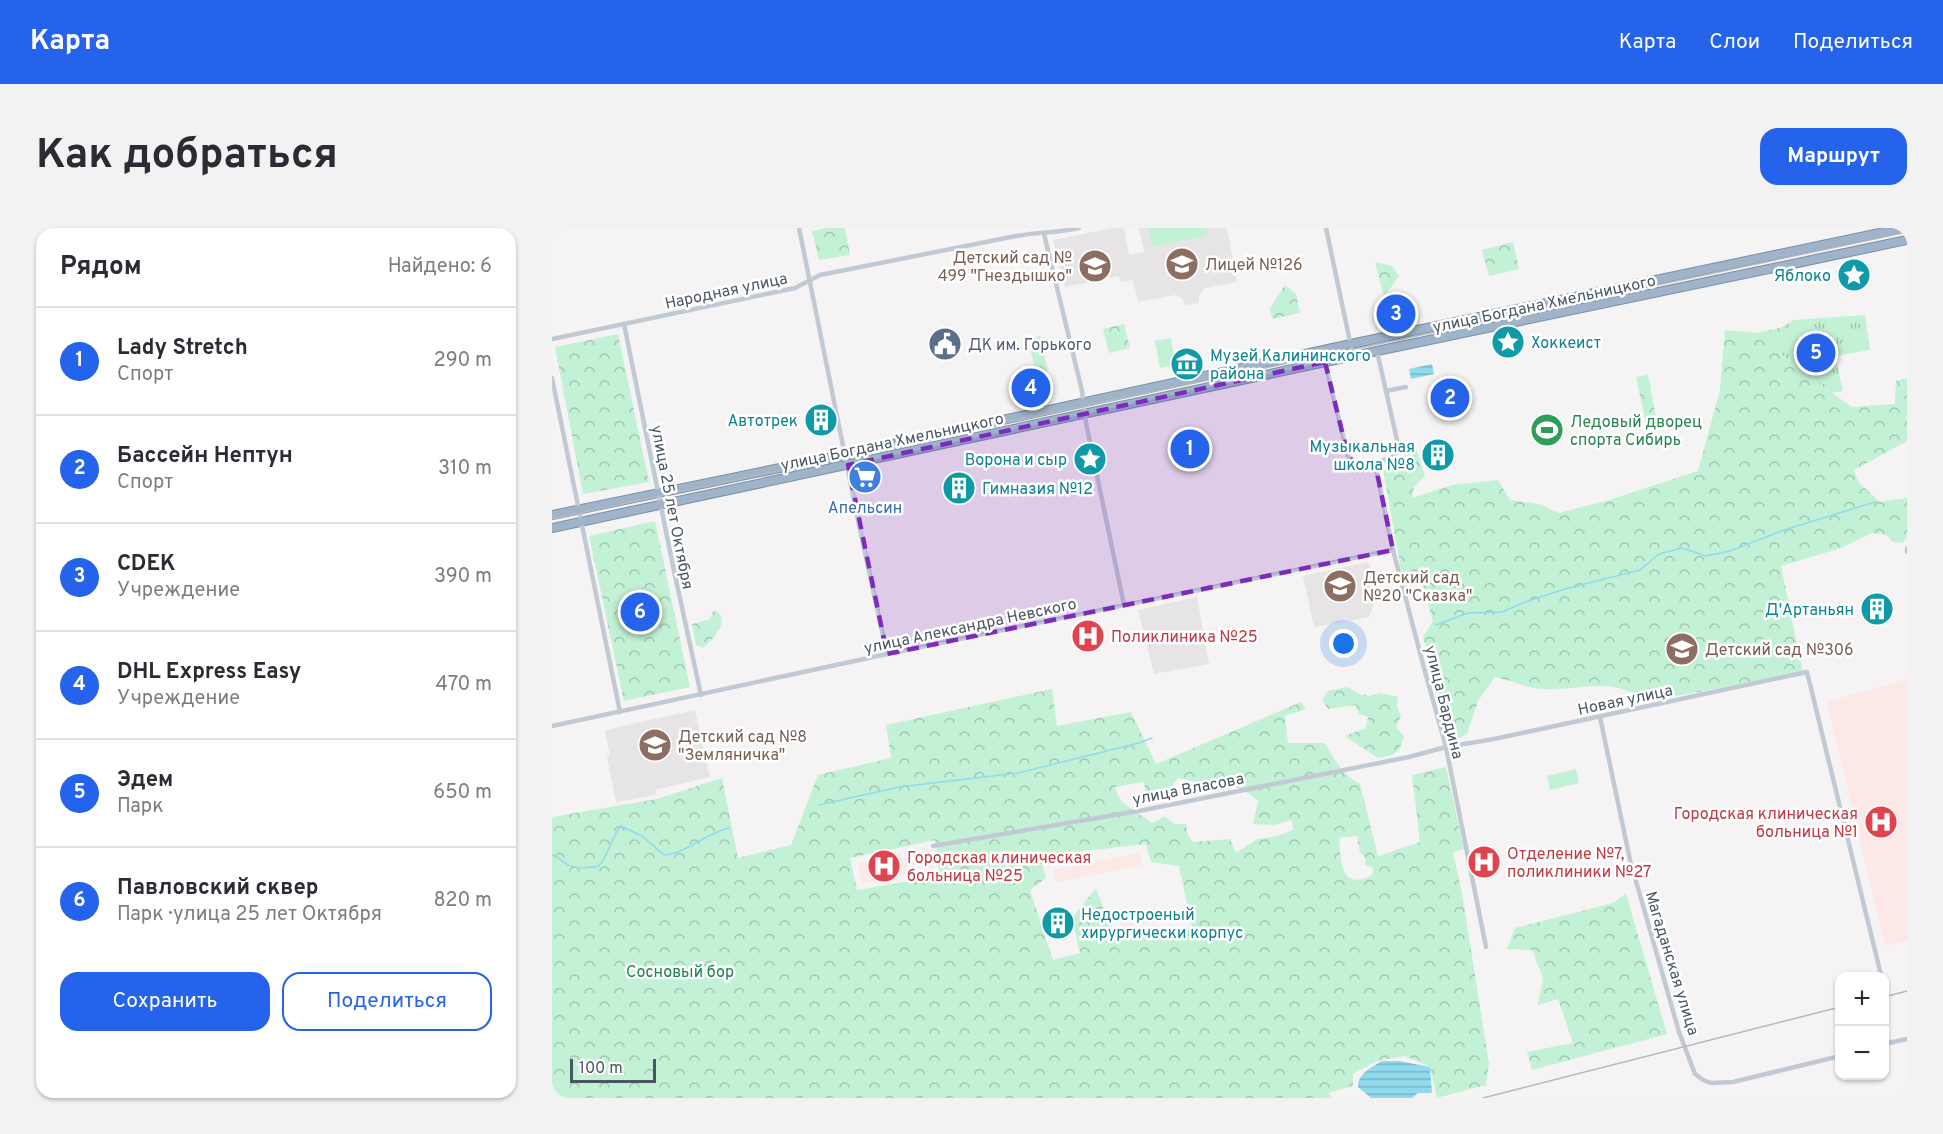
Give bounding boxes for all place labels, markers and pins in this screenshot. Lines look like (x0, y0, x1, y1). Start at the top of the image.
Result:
school or university icon: Лицей №126 (1164, 246, 1200, 282)
school or university icon: Детский сад № 499 "Гнездышко" (1077, 248, 1113, 284)
place label: Детский сад № 499 "Гнездышко" (938, 249, 1072, 287)
place label: Лицей №126 (1205, 256, 1303, 276)
place icon: Яблоко (1836, 257, 1872, 293)
place label: Яблоко (1774, 267, 1831, 287)
pin: 3 (1376, 292, 1416, 337)
place icon: Хоккеист (1490, 324, 1526, 360)
public building icon: ДК им. Горького (927, 326, 963, 362)
pin: 5 (1796, 330, 1836, 376)
place label: Хоккеист (1531, 334, 1601, 354)
place label: ДК им. Горького (968, 336, 1092, 356)
museum icon: Музей Калининского района (1169, 346, 1205, 382)
place label: Музей Калининского района (1210, 347, 1371, 385)
pin: 4 (1012, 366, 1050, 410)
pin: 2 (1430, 376, 1470, 420)
building icon: Автотрек (803, 402, 839, 438)
place label: Автотрек (728, 412, 798, 432)
sports icon: Ледовый дворец спорта Сибирь (1529, 412, 1565, 448)
place label: Ледовый дворец спорта Сибирь (1570, 413, 1702, 451)
pin: 1 (1170, 426, 1210, 472)
building icon: Музыкальная школа №8 (1420, 437, 1456, 473)
place label: Музыкальная школа №8 (1310, 438, 1415, 476)
place icon: Ворона и сыр (1072, 441, 1108, 477)
place label: Ворона и сыр (965, 451, 1067, 471)
supermarket icon: Апельсин (847, 459, 883, 495)
building icon: Гимназия №12 (941, 470, 977, 506)
place label: Гимназия №12 (982, 480, 1093, 500)
place label: Апельсин (828, 499, 902, 519)
school or university icon: Детский сад №20 "Сказка" (1322, 568, 1358, 604)
place label: Детский сад №20 "Сказка" (1363, 569, 1472, 607)
pin: 6 (620, 590, 659, 634)
building icon: Д'Артаньян (1859, 591, 1895, 627)
place label: Д'Артаньян (1765, 601, 1854, 621)
hospital icon: Поликлиника №25 (1070, 618, 1106, 654)
place label: Поликлиника №25 (1111, 628, 1258, 648)
school or university icon: Детский сад №306 (1664, 631, 1700, 667)
place label: Детский сад №306 (1705, 641, 1854, 661)
school or university icon: Детский сад №8 "Земляничка" (637, 727, 673, 763)
place label: Детский сад №8 "Земляничка" (678, 728, 807, 766)
hospital icon: Городская клиническая больница №1 (1863, 804, 1899, 840)
place label: Городская клиническая больница №1 (1674, 805, 1858, 843)
hospital icon: Отделение №7, поликлиники №27 (1466, 844, 1502, 880)
place label: Отделение №7, поликлиники №27 (1507, 845, 1651, 883)
hospital icon: Городская клиническая больница №25 (866, 848, 902, 884)
place label: Городская клиническая больница №25 (907, 849, 1091, 887)
building icon: Недостроеный хирургически корпус (1040, 905, 1076, 941)
place label: Недостроеный хирургически корпус (1081, 906, 1243, 944)

